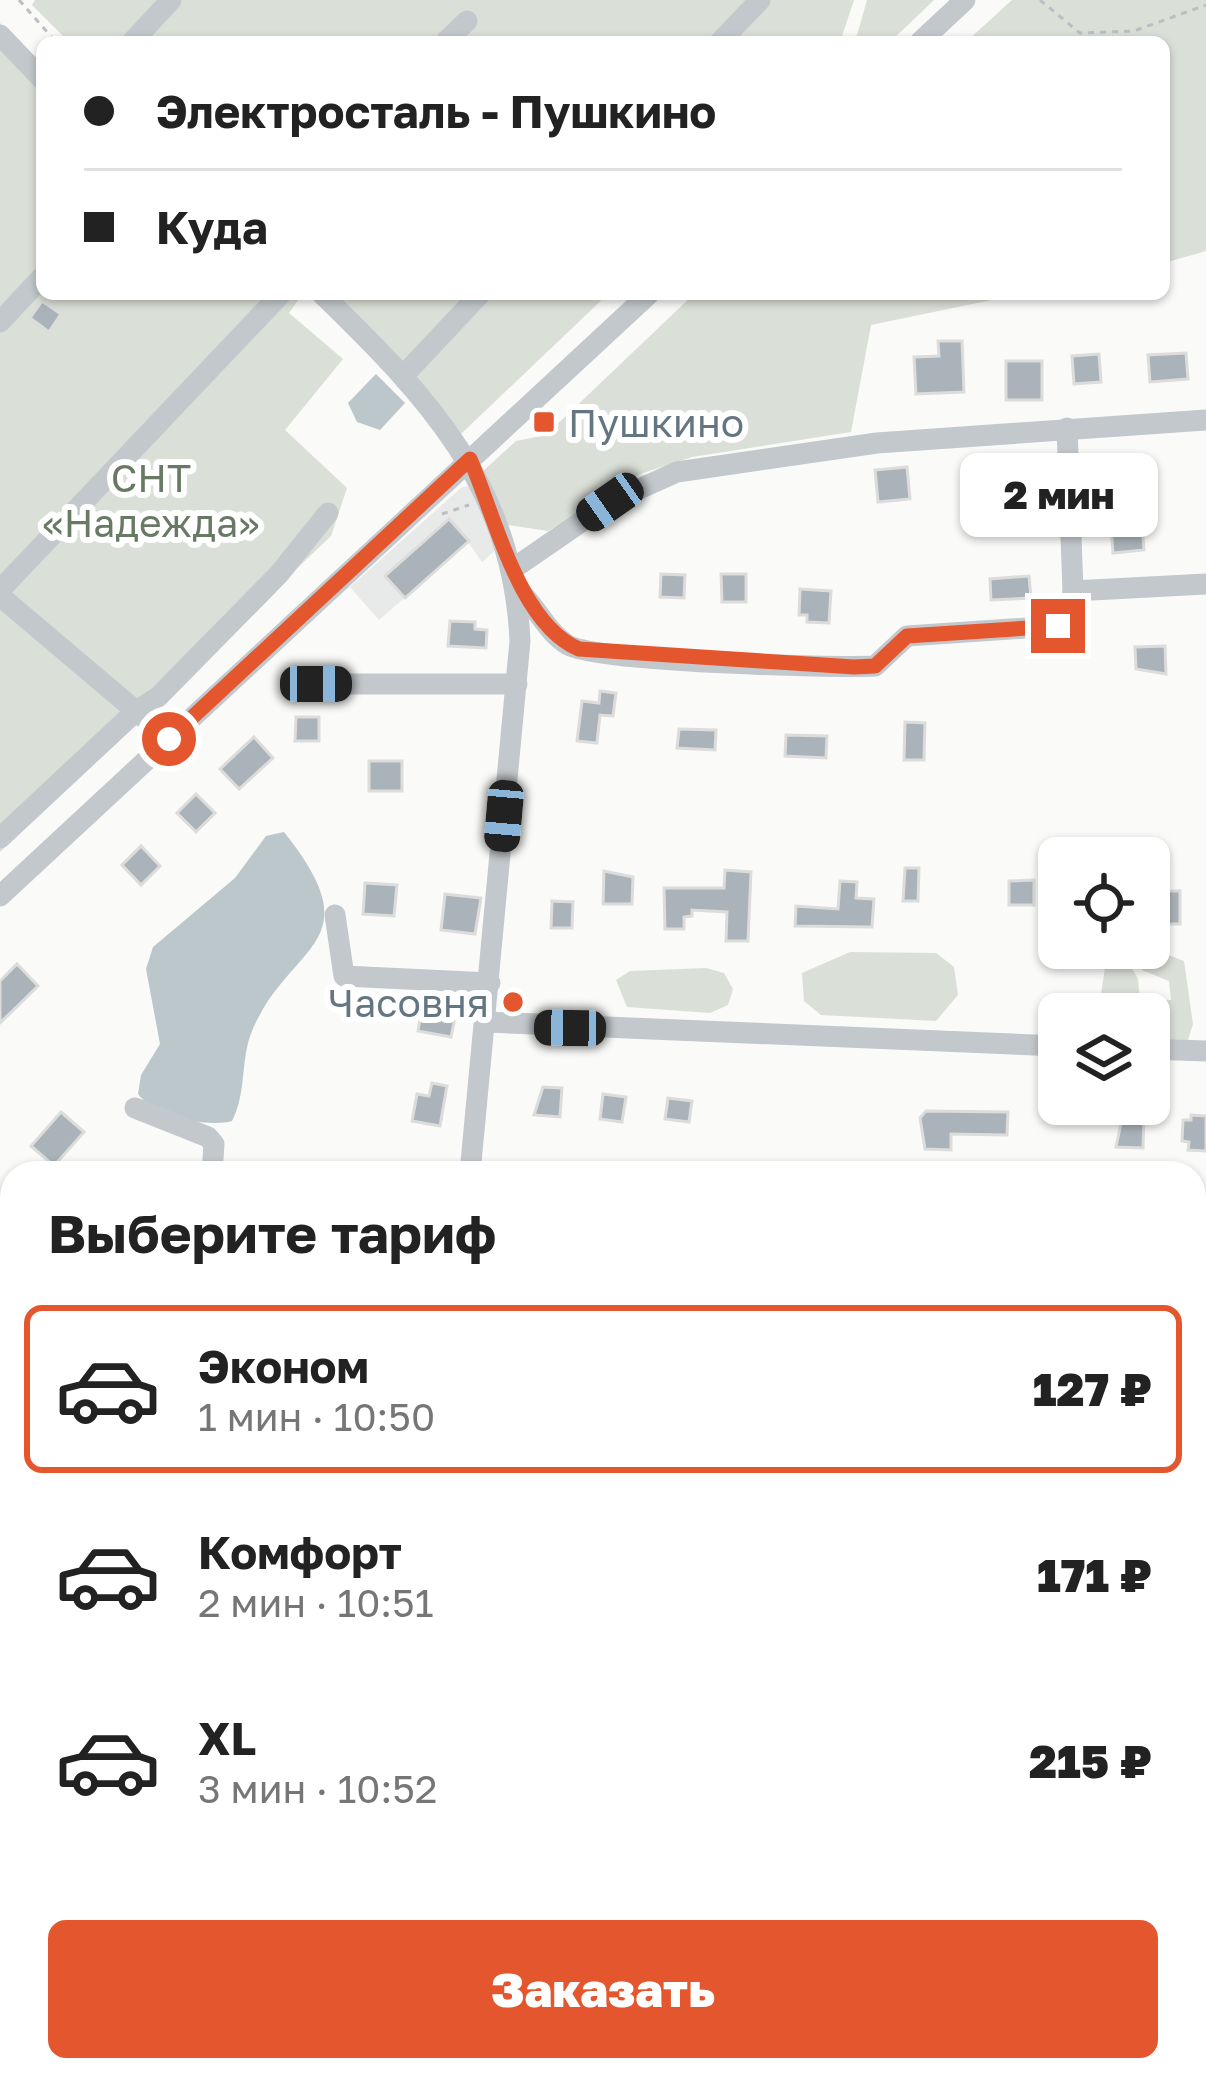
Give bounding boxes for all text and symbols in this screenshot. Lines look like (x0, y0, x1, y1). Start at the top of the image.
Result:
text: Электросталь - Пушкино (156, 84, 716, 138)
text: Куда (156, 200, 268, 254)
place label: Пушкино (568, 399, 744, 446)
marker: Пушкино (531, 409, 557, 435)
callout: 2 мин (959, 452, 1157, 536)
park label: СНТ «Надежда» (42, 454, 260, 546)
car (570, 467, 650, 537)
text: 2 мин (1004, 471, 1114, 518)
route end (1031, 599, 1085, 653)
car (280, 666, 352, 702)
route start (142, 712, 196, 766)
car (483, 779, 525, 853)
map controls (1038, 837, 1170, 1125)
button: locate (1038, 837, 1170, 969)
place label: Часовня (328, 979, 489, 1026)
marker: Часовня (500, 989, 526, 1015)
button: layers (1038, 993, 1170, 1125)
car (534, 1009, 606, 1047)
text: Выберите тариф (48, 1200, 496, 1265)
icon: car (54, 1335, 162, 1443)
text: Эконом (198, 1339, 369, 1393)
text: 127 ₽ (1033, 1362, 1152, 1416)
text: 1 мин · 10:50 (198, 1393, 435, 1440)
icon: car (54, 1521, 162, 1629)
text: Комфорт (198, 1525, 402, 1579)
text: 171 ₽ (1037, 1548, 1152, 1602)
text: 2 мин · 10:51 (198, 1579, 434, 1626)
icon: car (54, 1707, 162, 1815)
text: XL (198, 1711, 256, 1765)
text: 215 ₽ (1029, 1734, 1152, 1788)
text: 3 мин · 10:52 (198, 1765, 437, 1812)
button: Заказать (48, 1920, 1158, 2058)

